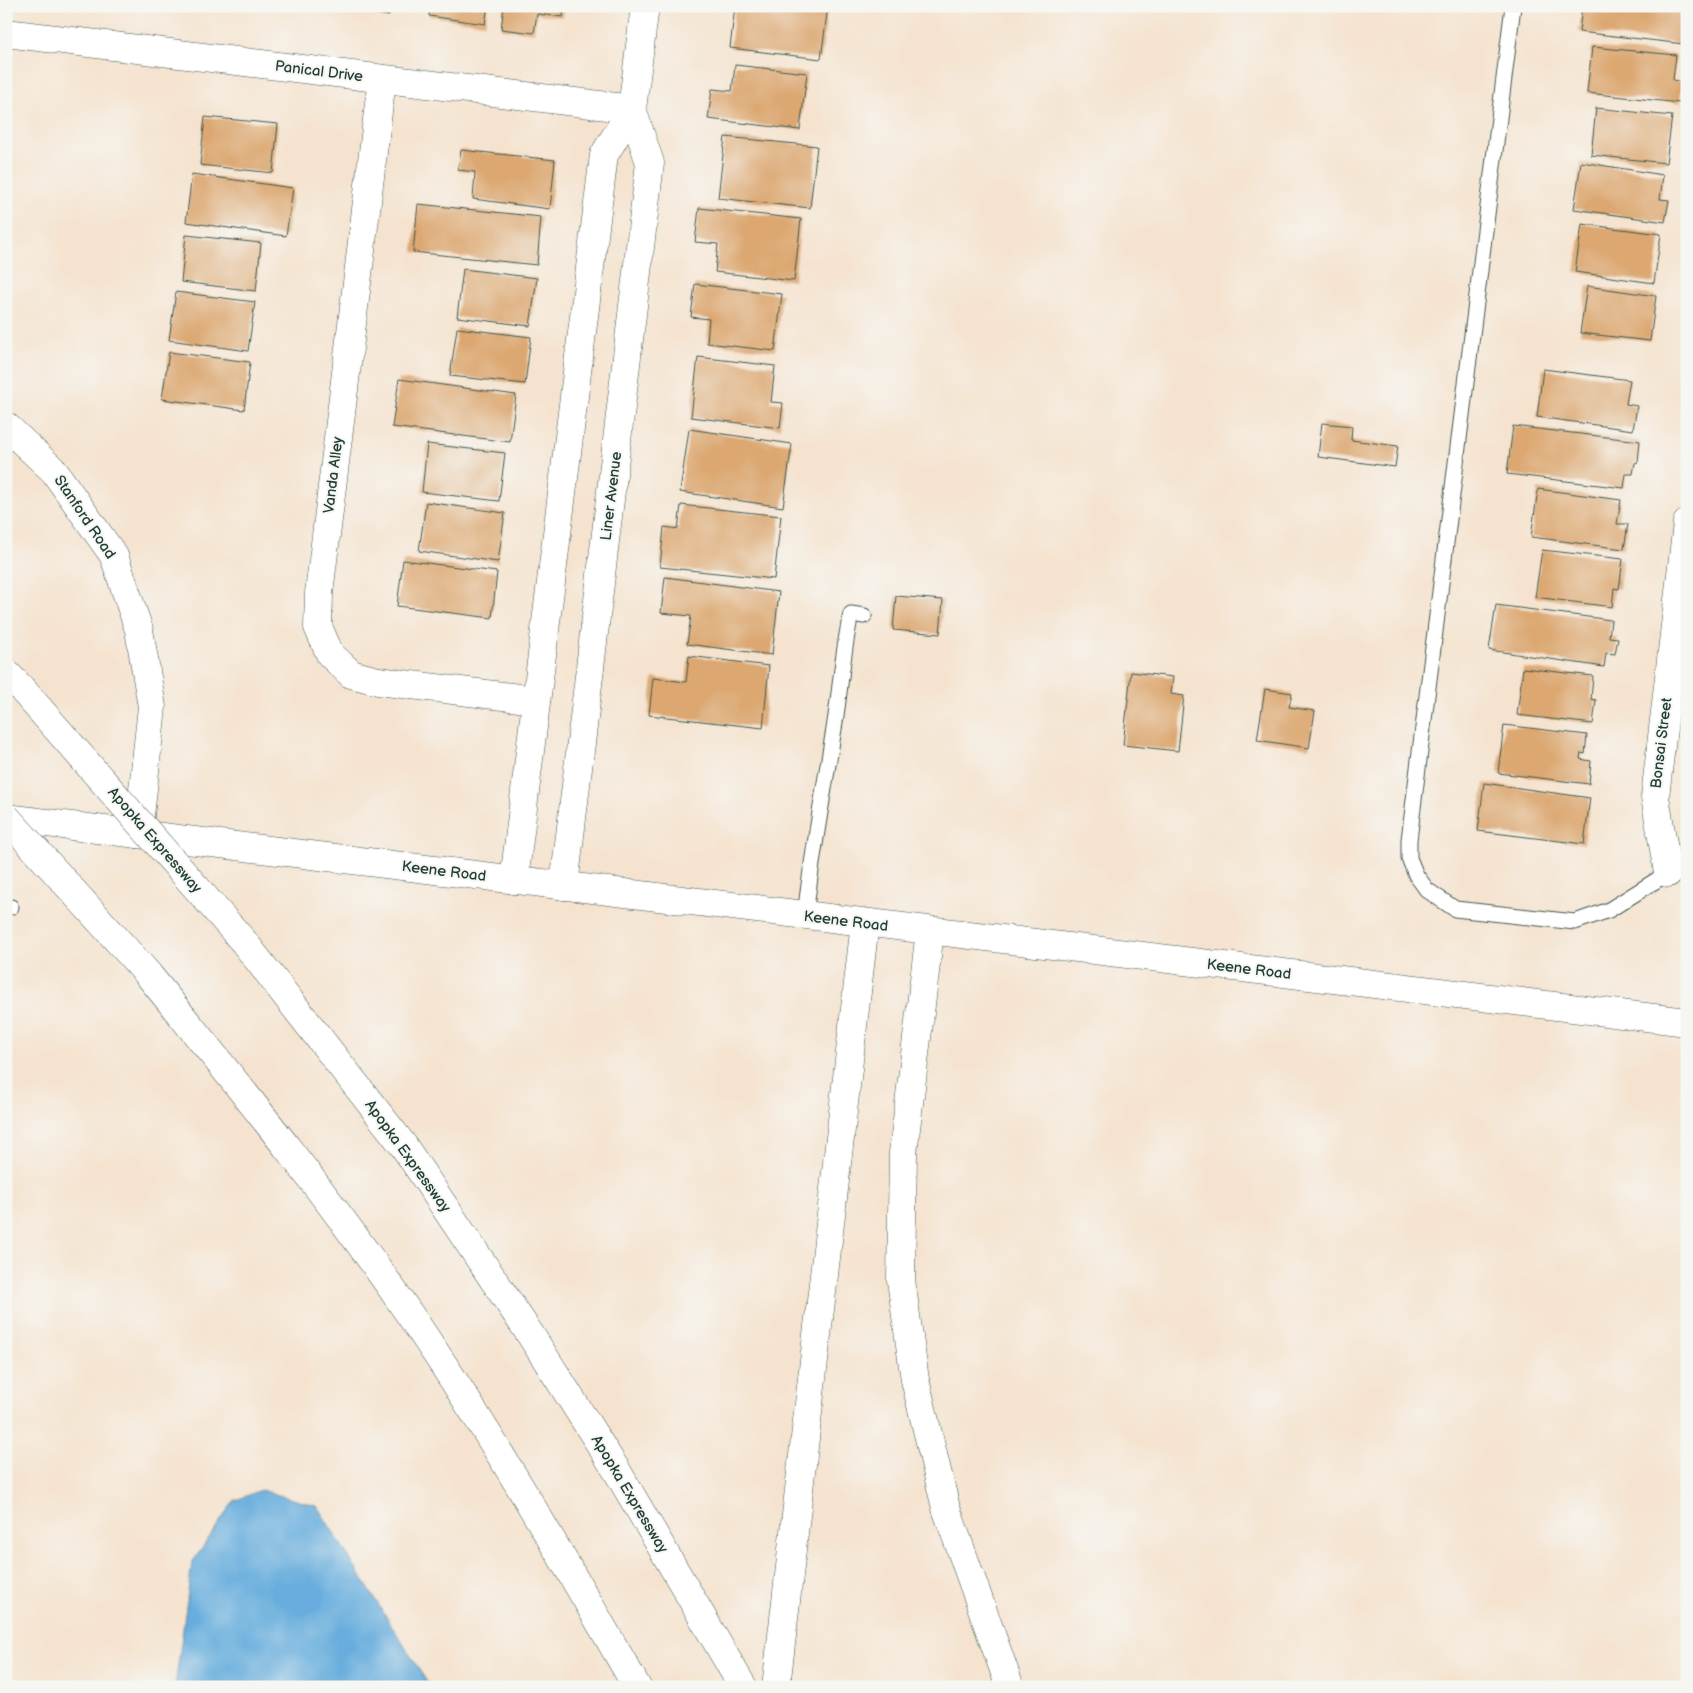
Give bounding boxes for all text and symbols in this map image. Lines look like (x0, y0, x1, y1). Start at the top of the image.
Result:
street label: Panical Drive (274, 57, 364, 86)
street label: Vanda Alley (319, 435, 348, 515)
street label: Liner Avenue (597, 450, 626, 542)
street label: Stanford Road (50, 472, 120, 563)
street label: Bonsai Street (1646, 696, 1677, 790)
street label: Apopka Expressway (103, 783, 206, 897)
street label: Keene Road (401, 857, 487, 886)
street label: Keene Road (803, 907, 889, 936)
street label: Keene Road (1206, 955, 1292, 984)
street label: Apopka Expressway (360, 1096, 455, 1216)
street label: Apopka Expressway (587, 1432, 672, 1557)

